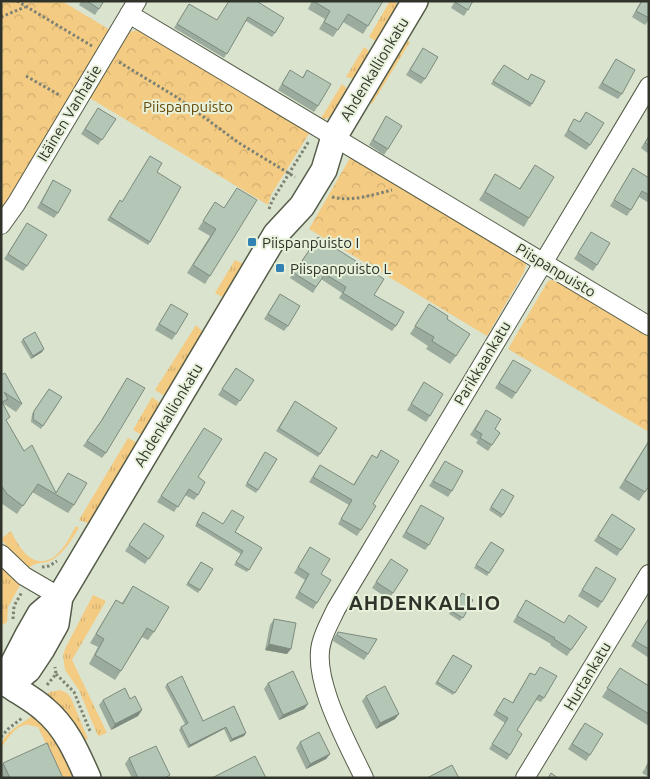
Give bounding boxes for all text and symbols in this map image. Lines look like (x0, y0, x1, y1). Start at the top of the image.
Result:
street label: Ahdenkallionkatu (336, 14, 412, 124)
street label: Itäinen Vanhatie (34, 62, 104, 164)
park label: Piispanpuisto (143, 98, 233, 115)
place label: Piispanpuisto I (262, 234, 359, 251)
marker: Piispanpuisto I (246, 236, 258, 248)
street label: Piispanpuisto (513, 240, 599, 300)
place label: Piispanpuisto L (290, 260, 391, 277)
marker: Piispanpuisto L (274, 262, 286, 274)
street label: Parikkaankatu (450, 318, 514, 408)
street label: Ahdenkallionkatu (130, 360, 206, 470)
district label: AHDENKALLIO (349, 591, 501, 614)
street label: Hurtankatu (560, 639, 614, 713)

